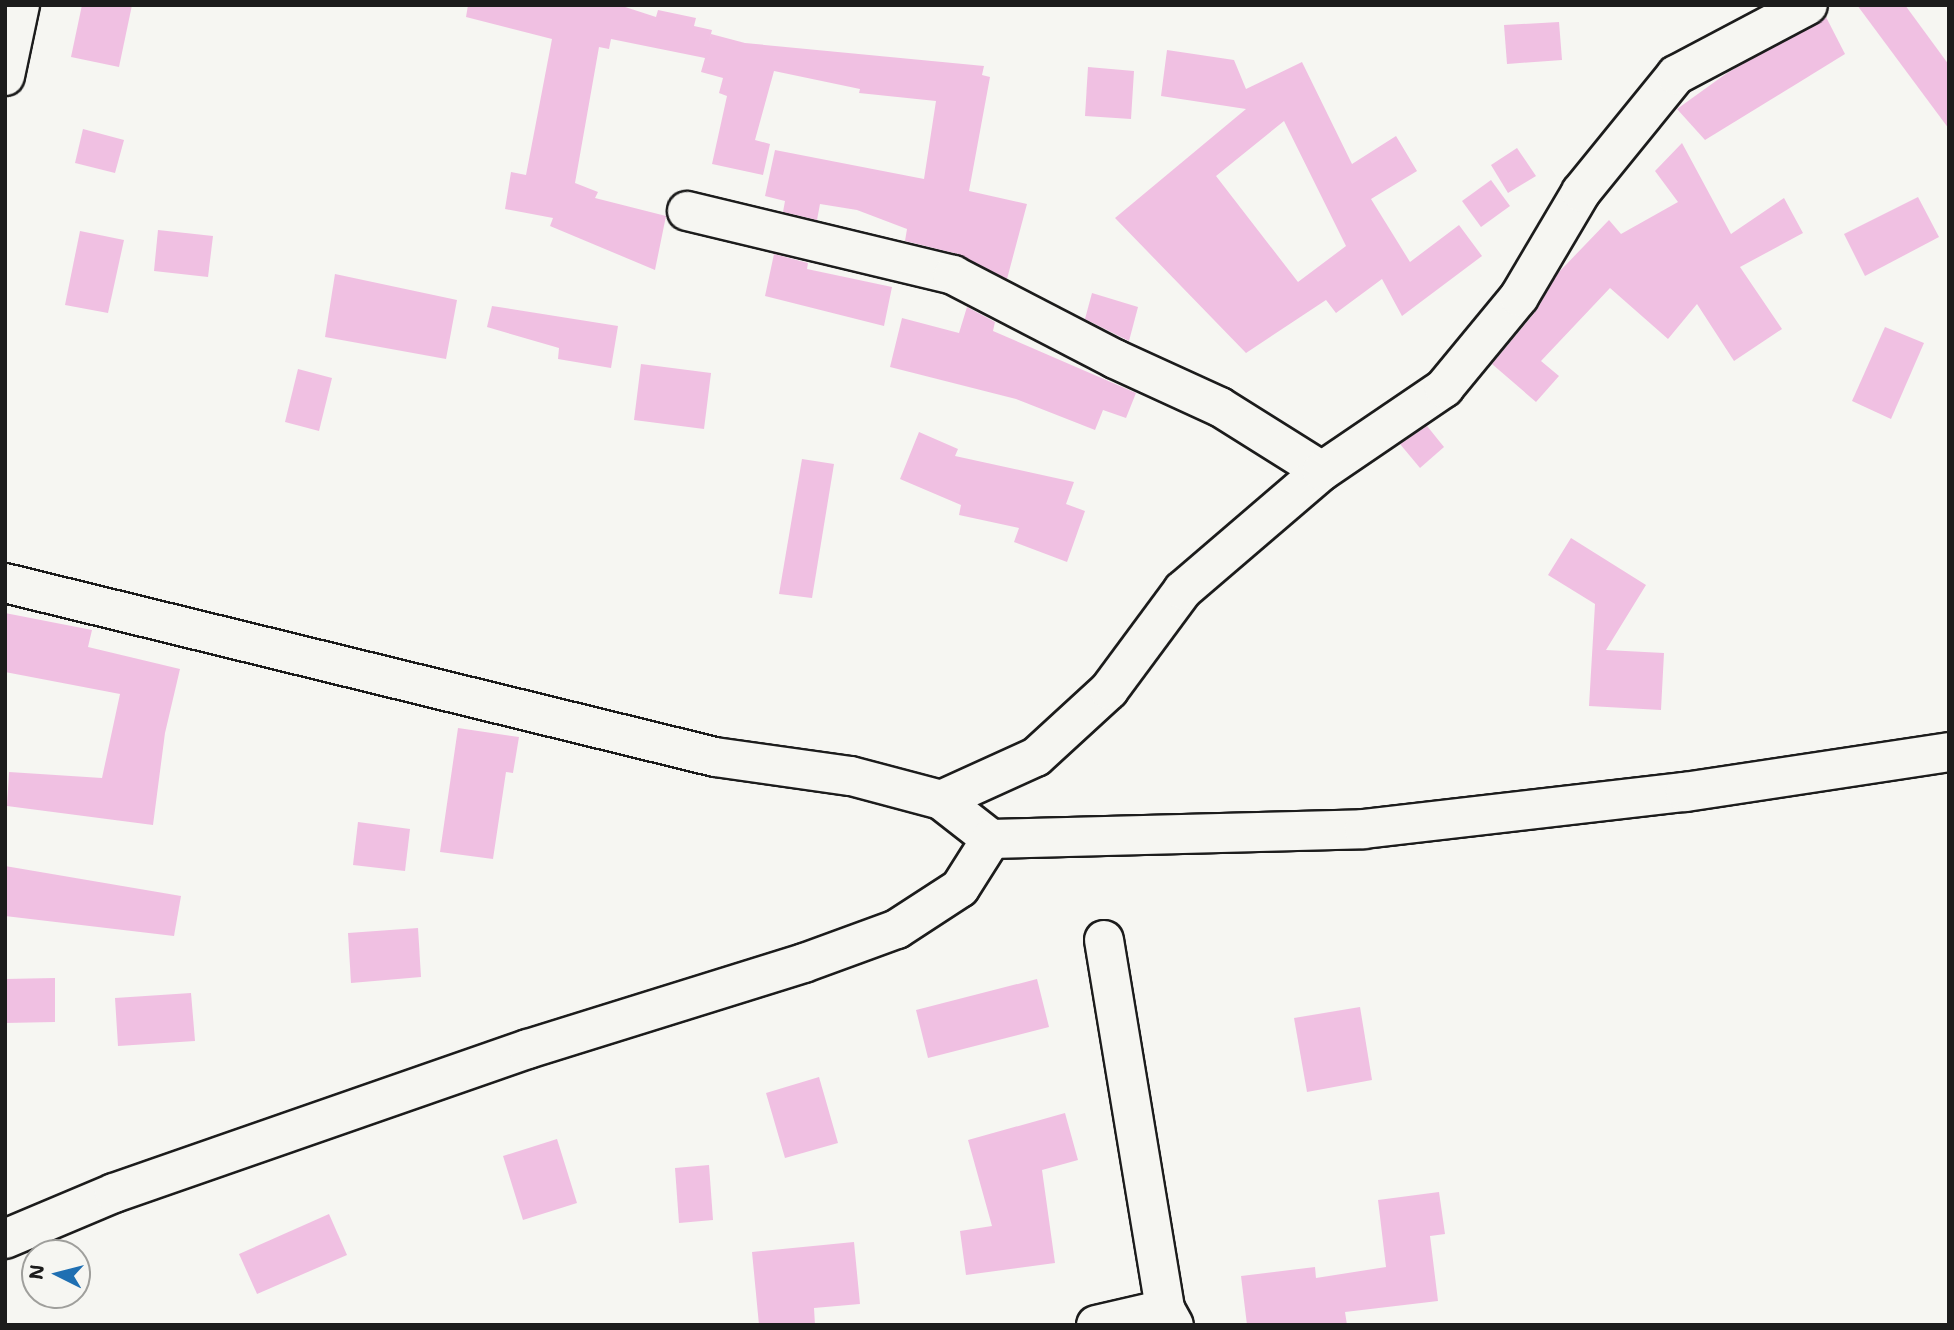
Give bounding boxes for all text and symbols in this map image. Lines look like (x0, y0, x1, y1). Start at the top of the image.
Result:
north arrow (21, 1239, 91, 1309)
text: N (23, 1263, 50, 1281)

